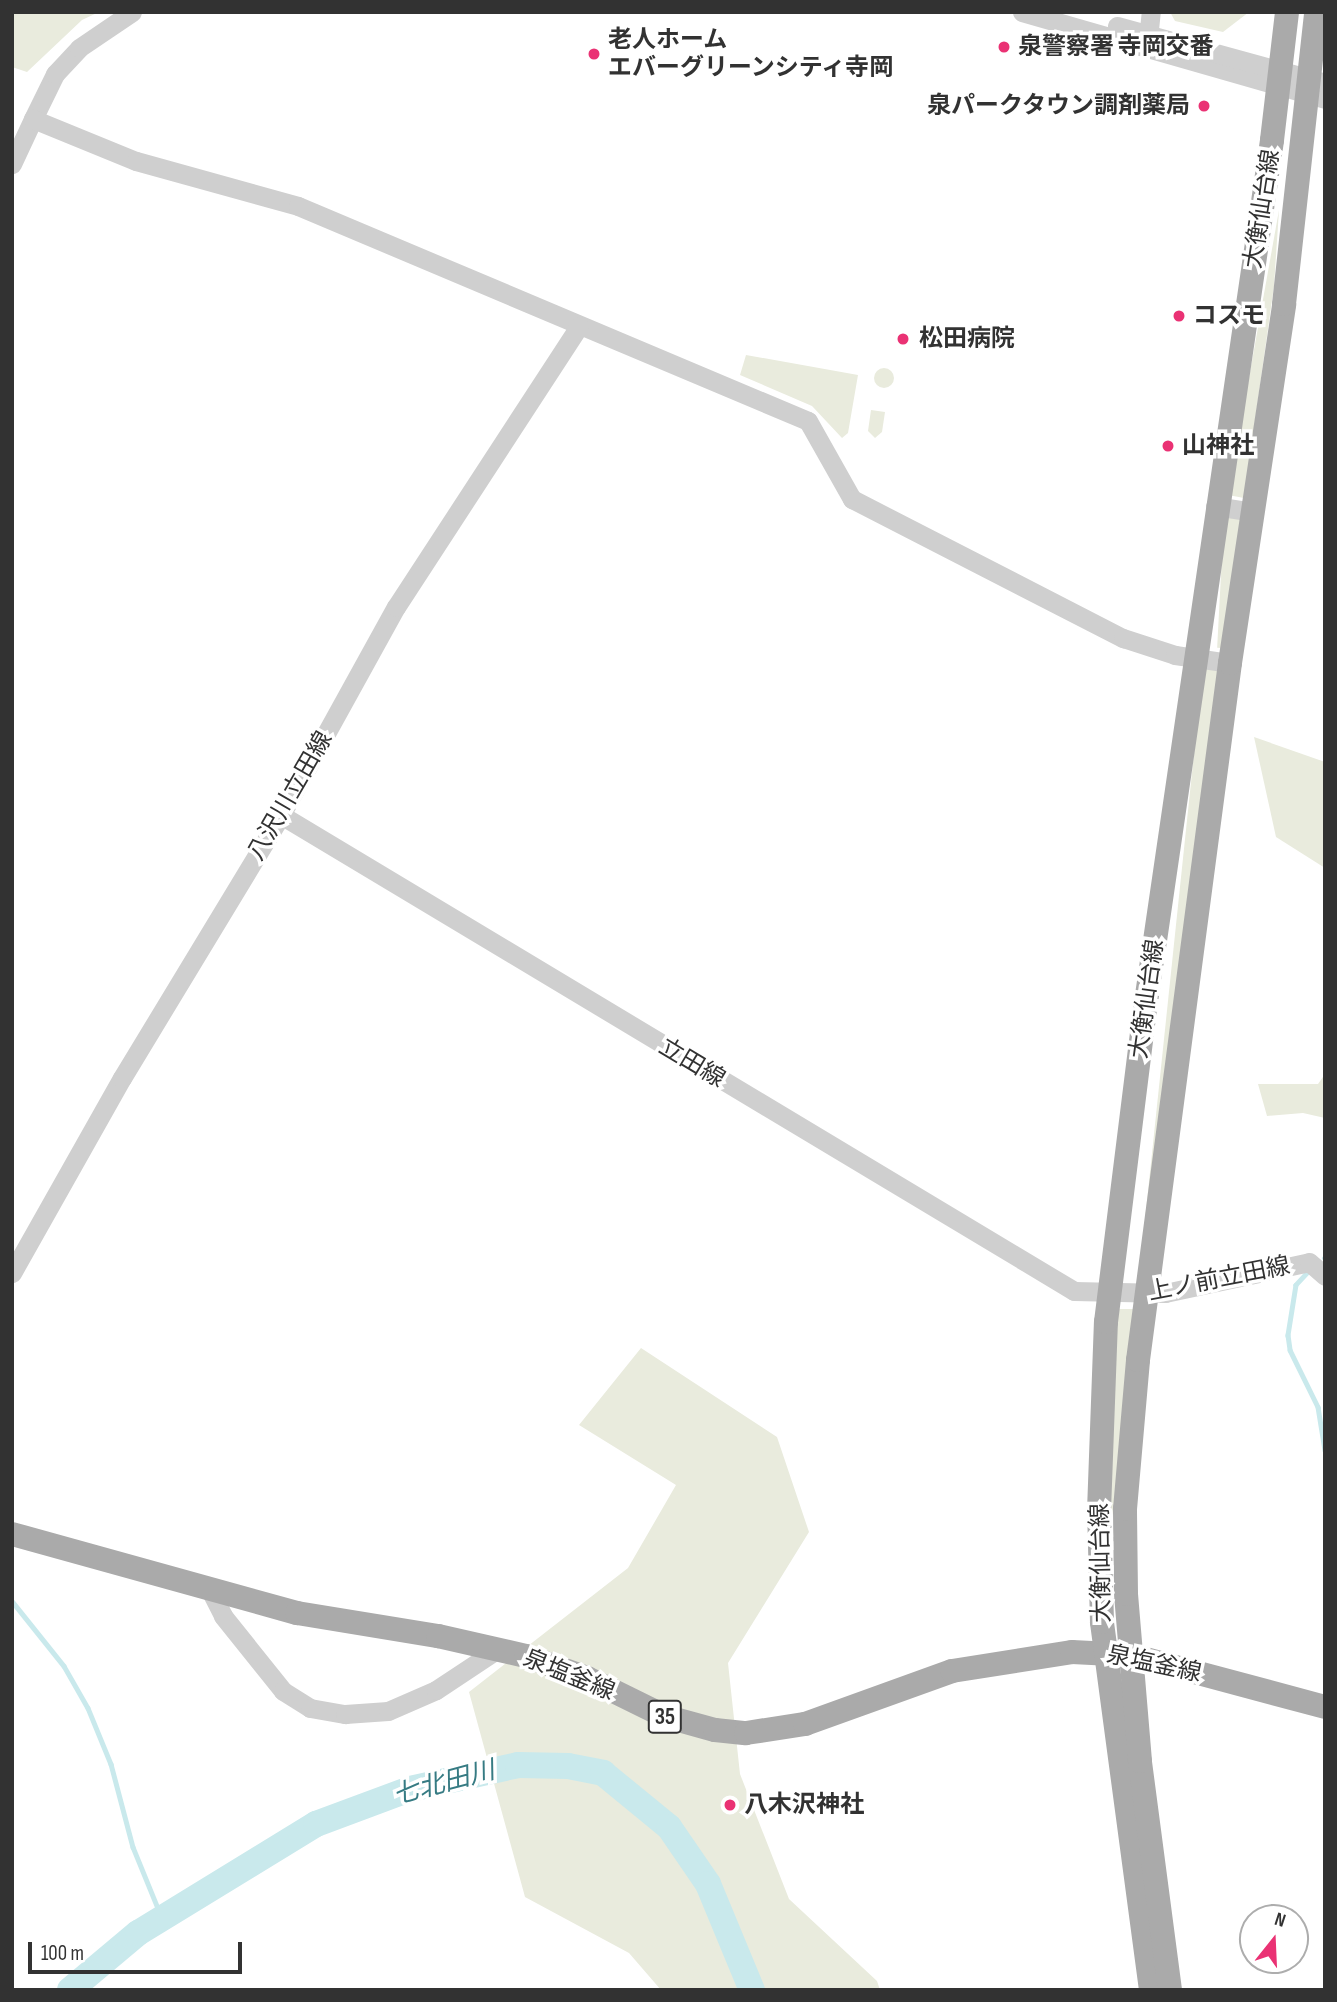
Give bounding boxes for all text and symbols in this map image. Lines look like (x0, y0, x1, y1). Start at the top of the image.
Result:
place label: 老人ホーム エバーグリーンシティ寺岡 (608, 26, 896, 82)
place label: 泉警察署 寺岡交番 (1018, 33, 1214, 61)
marker: 泉警察署 寺岡交番 (996, 39, 1012, 55)
marker: 老人ホーム エバーグリーンシティ寺岡 (586, 46, 602, 62)
place label: 泉パークタウン調剤薬局 (926, 92, 1190, 120)
marker: 泉パークタウン調剤薬局 (1196, 98, 1212, 114)
street label: 大衡仙台線 (1238, 147, 1286, 271)
place label: コスモ (1193, 302, 1265, 330)
marker: コスモ (1171, 308, 1187, 324)
place label: 松田病院 (919, 325, 1015, 353)
marker: 松田病院 (893, 329, 913, 349)
place label: 山神社 (1182, 432, 1254, 460)
marker: 山神社 (1160, 438, 1176, 454)
street label: 八沢川立田線 (242, 726, 338, 866)
street label: 大衡仙台線 (1124, 938, 1170, 1060)
street label: 立田線 (654, 1032, 730, 1094)
street label: 上ノ前立田線 (1146, 1251, 1292, 1307)
street label: 大衡仙台線 (1086, 1503, 1116, 1623)
street label: 泉塩釜線 (1104, 1640, 1204, 1688)
street label: 泉塩釜線 (519, 1644, 619, 1706)
road number: 35 (648, 1698, 682, 1736)
water label: 七北田川 (390, 1755, 498, 1813)
place label: 八木沢神社 (744, 1791, 864, 1819)
marker: 八木沢神社 (722, 1797, 738, 1813)
north arrow (1239, 1904, 1309, 1974)
text: N (1272, 1908, 1288, 1933)
scale bar (32, 1928, 245, 1972)
text: 100 m (41, 1941, 84, 1966)

